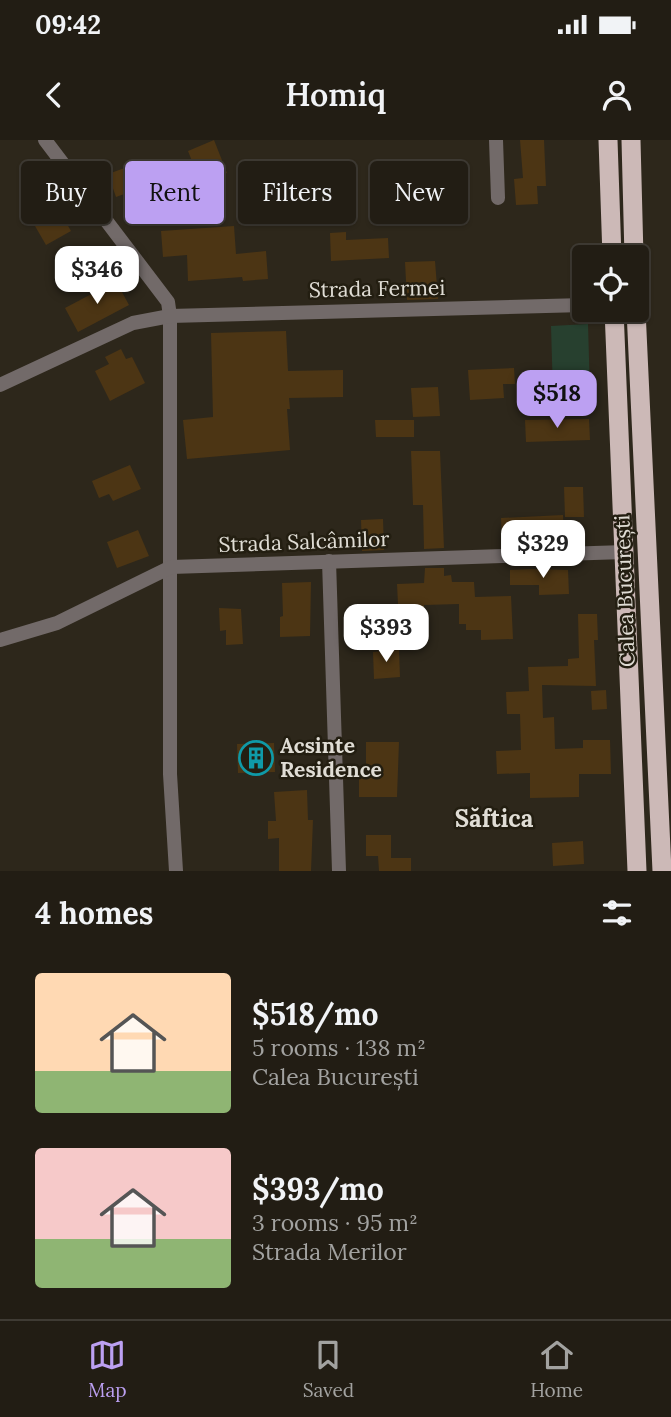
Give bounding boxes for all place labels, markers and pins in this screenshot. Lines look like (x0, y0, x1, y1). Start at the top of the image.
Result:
pin: $346 (56, 246, 138, 306)
pin: $518 (516, 370, 598, 430)
pin: $329 (502, 520, 584, 580)
pin: $393 (345, 604, 427, 664)
place label: Acsinte Residence (280, 732, 382, 783)
building icon: Acsinte Residence (237, 739, 275, 777)

